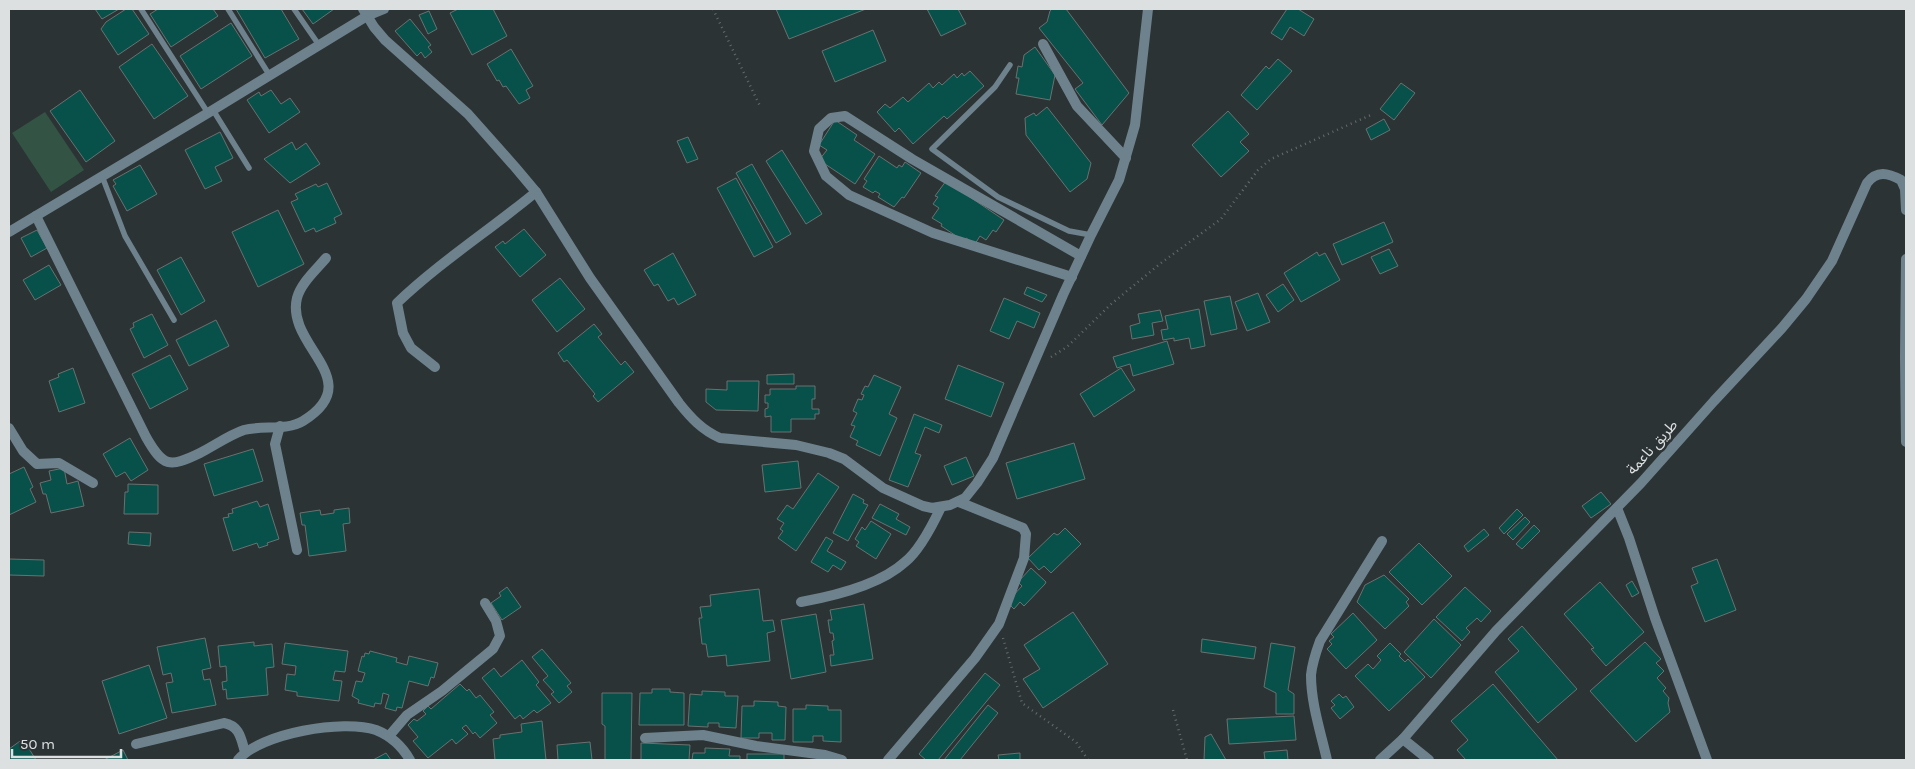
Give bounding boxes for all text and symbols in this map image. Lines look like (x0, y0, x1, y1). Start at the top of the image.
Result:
street label: طريق ناعمة (1623, 416, 1682, 479)
scale bar (12, 726, 121, 758)
text: 50 m (20, 735, 55, 753)

